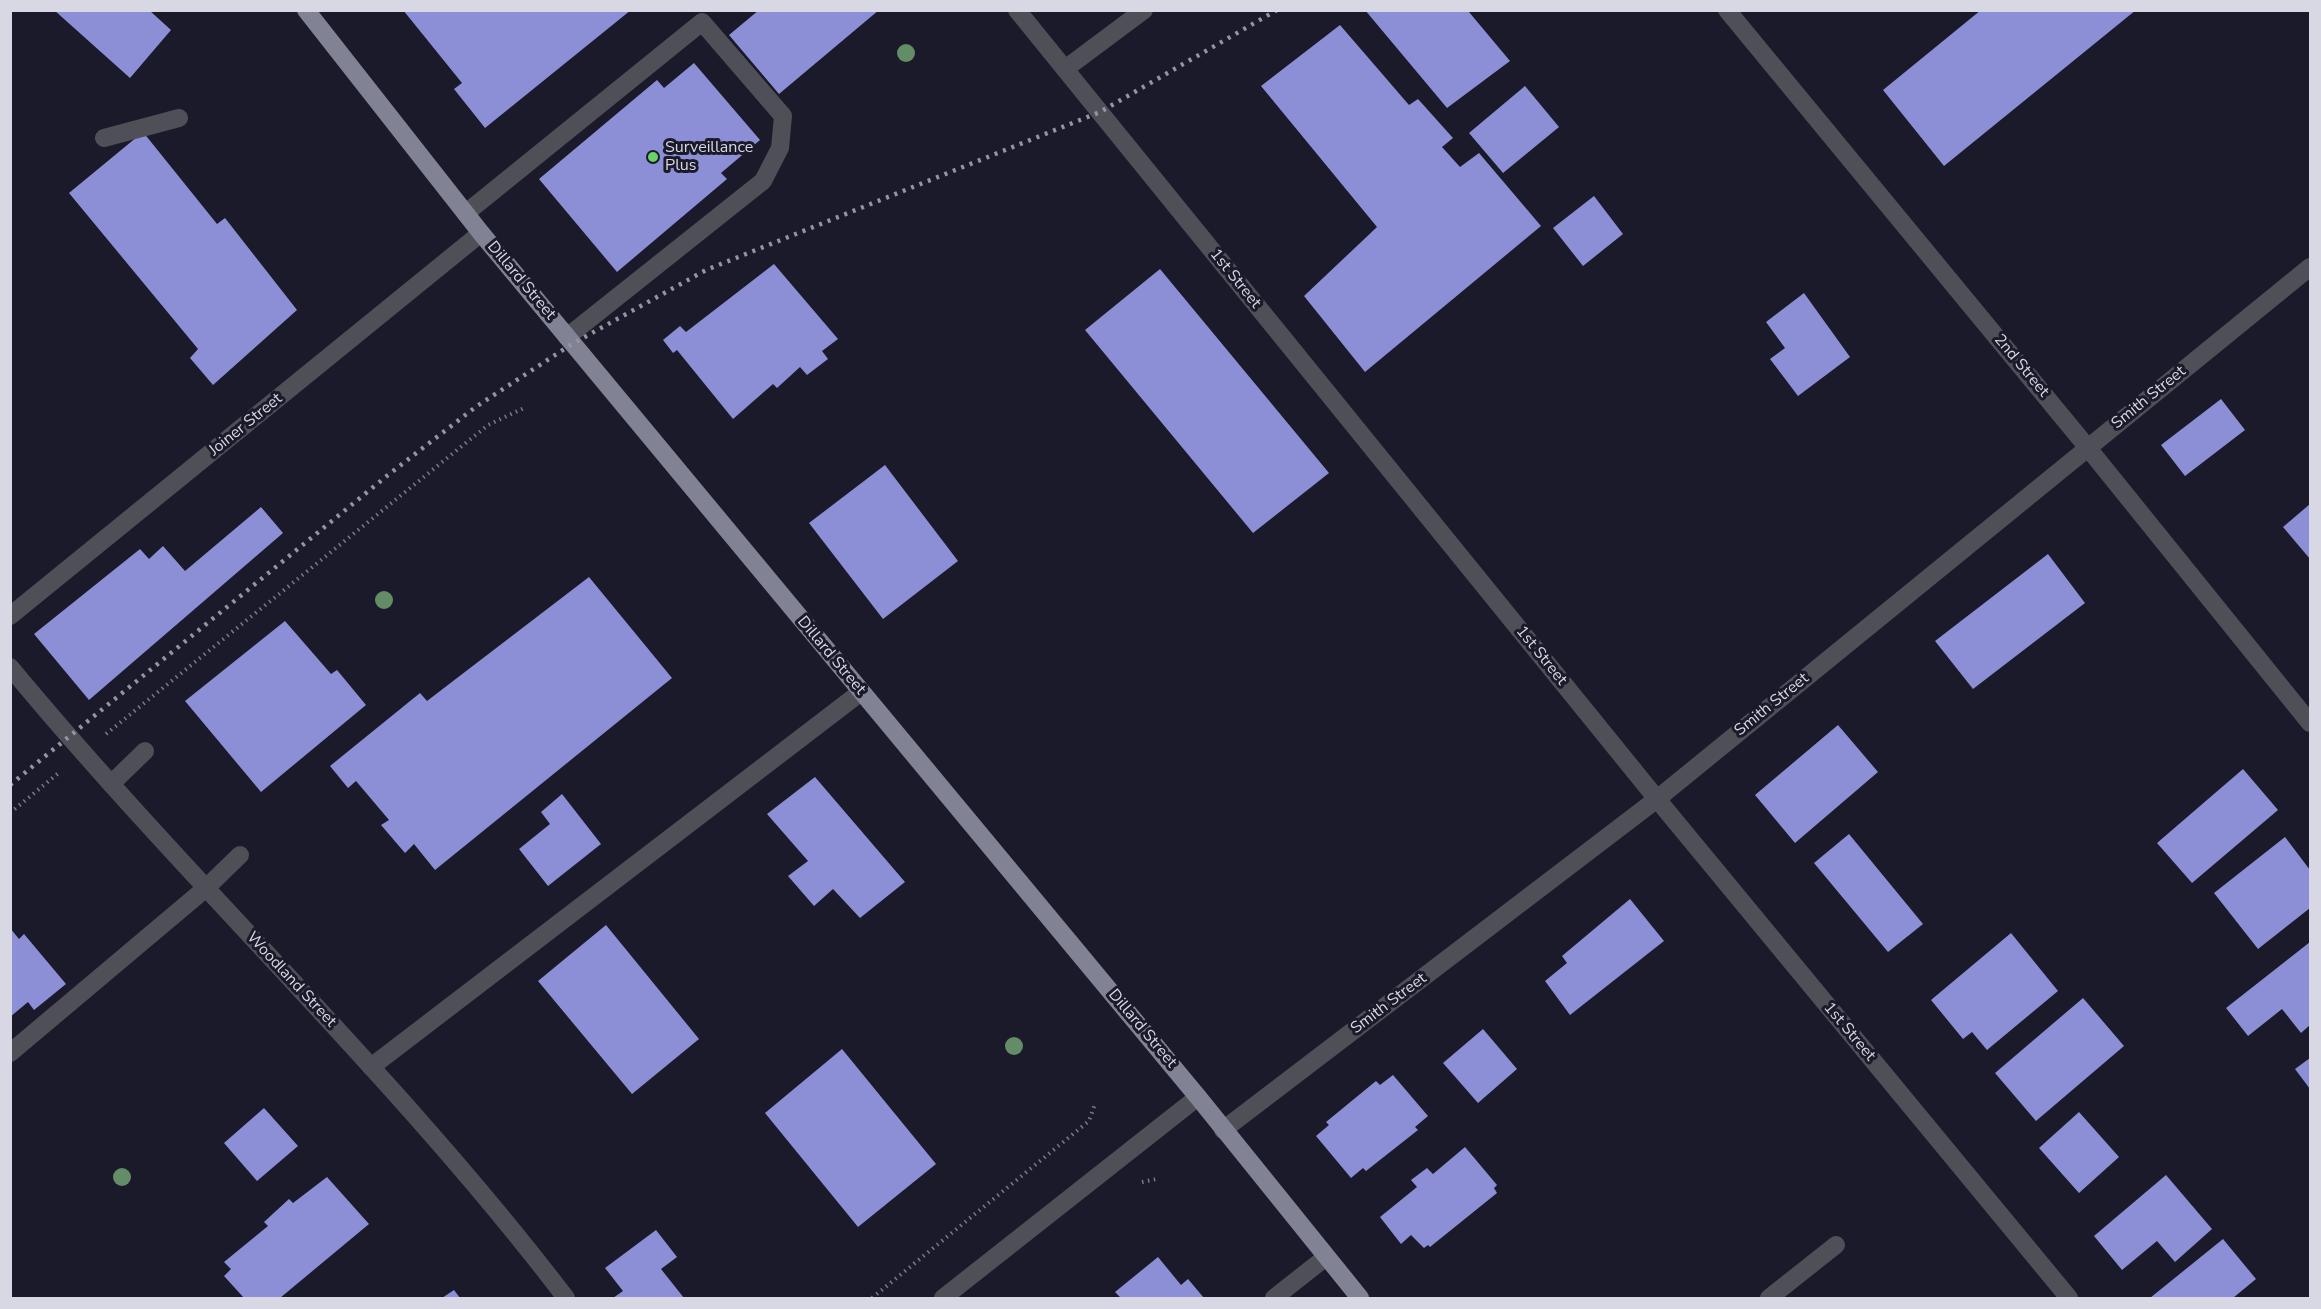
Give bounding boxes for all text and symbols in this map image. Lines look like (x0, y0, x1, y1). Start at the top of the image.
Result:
place label: Surveillance Plus (665, 138, 753, 176)
marker: Surveillance Plus (646, 150, 660, 164)
street label: Dillard Street (483, 238, 559, 324)
street label: 1st Street (1205, 246, 1265, 312)
street label: 2nd Street (1989, 331, 2053, 401)
street label: Smith Street (2108, 362, 2190, 434)
street label: Joiner Street (205, 390, 287, 460)
street label: Dillard Street (793, 613, 869, 699)
street label: 1st Street (1511, 623, 1571, 689)
street label: Smith Street (1731, 669, 1813, 741)
street label: Woodland Street (242, 928, 340, 1032)
street label: Smith Street (1347, 969, 1431, 1039)
street label: Dillard Street (1104, 986, 1180, 1072)
street label: 1st Street (1819, 999, 1879, 1065)

